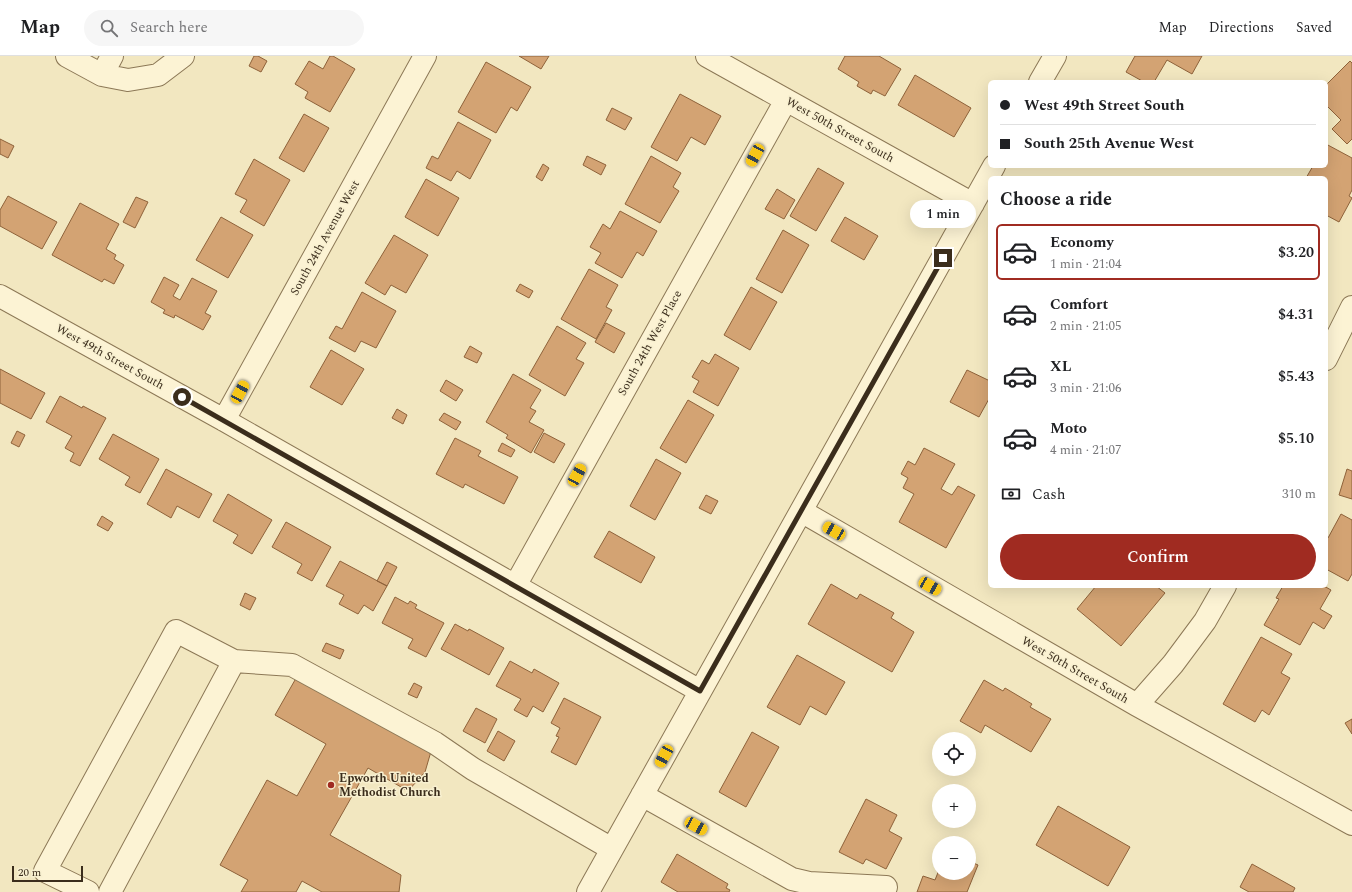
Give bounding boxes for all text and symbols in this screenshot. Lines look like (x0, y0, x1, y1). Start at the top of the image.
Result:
search box (84, 10, 364, 46)
text: Map (20, 13, 60, 42)
text: Search here (130, 16, 208, 39)
icon: search (98, 17, 120, 39)
text: Map (1159, 17, 1187, 38)
text: Directions (1209, 17, 1274, 38)
text: Saved (1296, 17, 1332, 38)
street label: West 50th Street South (782, 92, 898, 168)
text: West 49th Street South (1024, 94, 1185, 117)
text: South 25th Avenue West (1024, 132, 1194, 155)
car (744, 142, 766, 168)
street label: South 24th Avenue West (285, 177, 365, 299)
text: Choose a ride (1000, 186, 1112, 213)
callout: 1 min (910, 200, 976, 228)
text: 1 min (926, 204, 960, 224)
text: Economy (1050, 231, 1114, 254)
icon: car (1002, 234, 1038, 270)
text: $3.20 (1278, 241, 1314, 264)
route end (934, 249, 952, 267)
text: 1 min · 21:04 (1050, 254, 1122, 274)
street label: South 24th West Place (613, 286, 687, 399)
text: Comfort (1050, 293, 1108, 316)
icon: car (1002, 296, 1038, 332)
text: $4.31 (1278, 303, 1314, 326)
text: 2 min · 21:05 (1050, 316, 1122, 336)
street label: West 49th Street South (52, 319, 168, 395)
text: XL (1050, 355, 1071, 378)
icon: car (1002, 358, 1038, 394)
text: $5.43 (1278, 365, 1314, 388)
text: 3 min · 21:06 (1050, 378, 1122, 398)
car (229, 379, 251, 405)
route start (173, 388, 191, 406)
text: Moto (1050, 417, 1087, 440)
icon: car (1002, 420, 1038, 456)
text: $5.10 (1278, 427, 1314, 450)
text: 4 min · 21:07 (1050, 440, 1122, 460)
car (566, 462, 588, 488)
icon: cash (1000, 483, 1022, 505)
text: Cash (1032, 483, 1065, 506)
text: 310 m (1282, 484, 1316, 504)
car (821, 520, 847, 542)
button: Confirm (1000, 534, 1316, 580)
car (917, 575, 943, 597)
street label: West 50th Street South (1018, 631, 1132, 709)
map controls (932, 732, 976, 880)
button: locate (932, 732, 976, 776)
car (653, 743, 675, 769)
place label: Epworth United Methodist Church (339, 769, 441, 802)
marker: Epworth United Methodist Church (326, 780, 336, 790)
button: + (932, 784, 976, 828)
car (683, 815, 709, 837)
button: − (932, 836, 976, 880)
scale bar (12, 864, 83, 883)
text: 20 m (18, 864, 41, 881)

